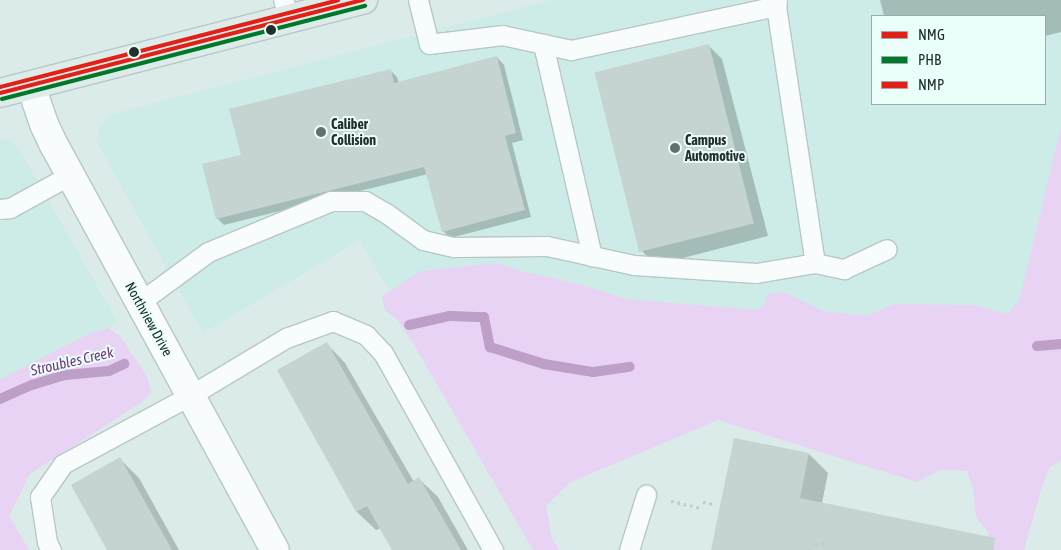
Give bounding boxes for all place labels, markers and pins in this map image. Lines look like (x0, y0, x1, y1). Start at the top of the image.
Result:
unlabelled marker (266, 25, 276, 35)
unlabelled marker (129, 47, 139, 57)
place label: Caliber Collision (331, 116, 376, 148)
marker: Caliber Collision (315, 126, 327, 138)
place label: Campus Automotive (685, 132, 745, 164)
marker: Campus Automotive (669, 142, 681, 154)

